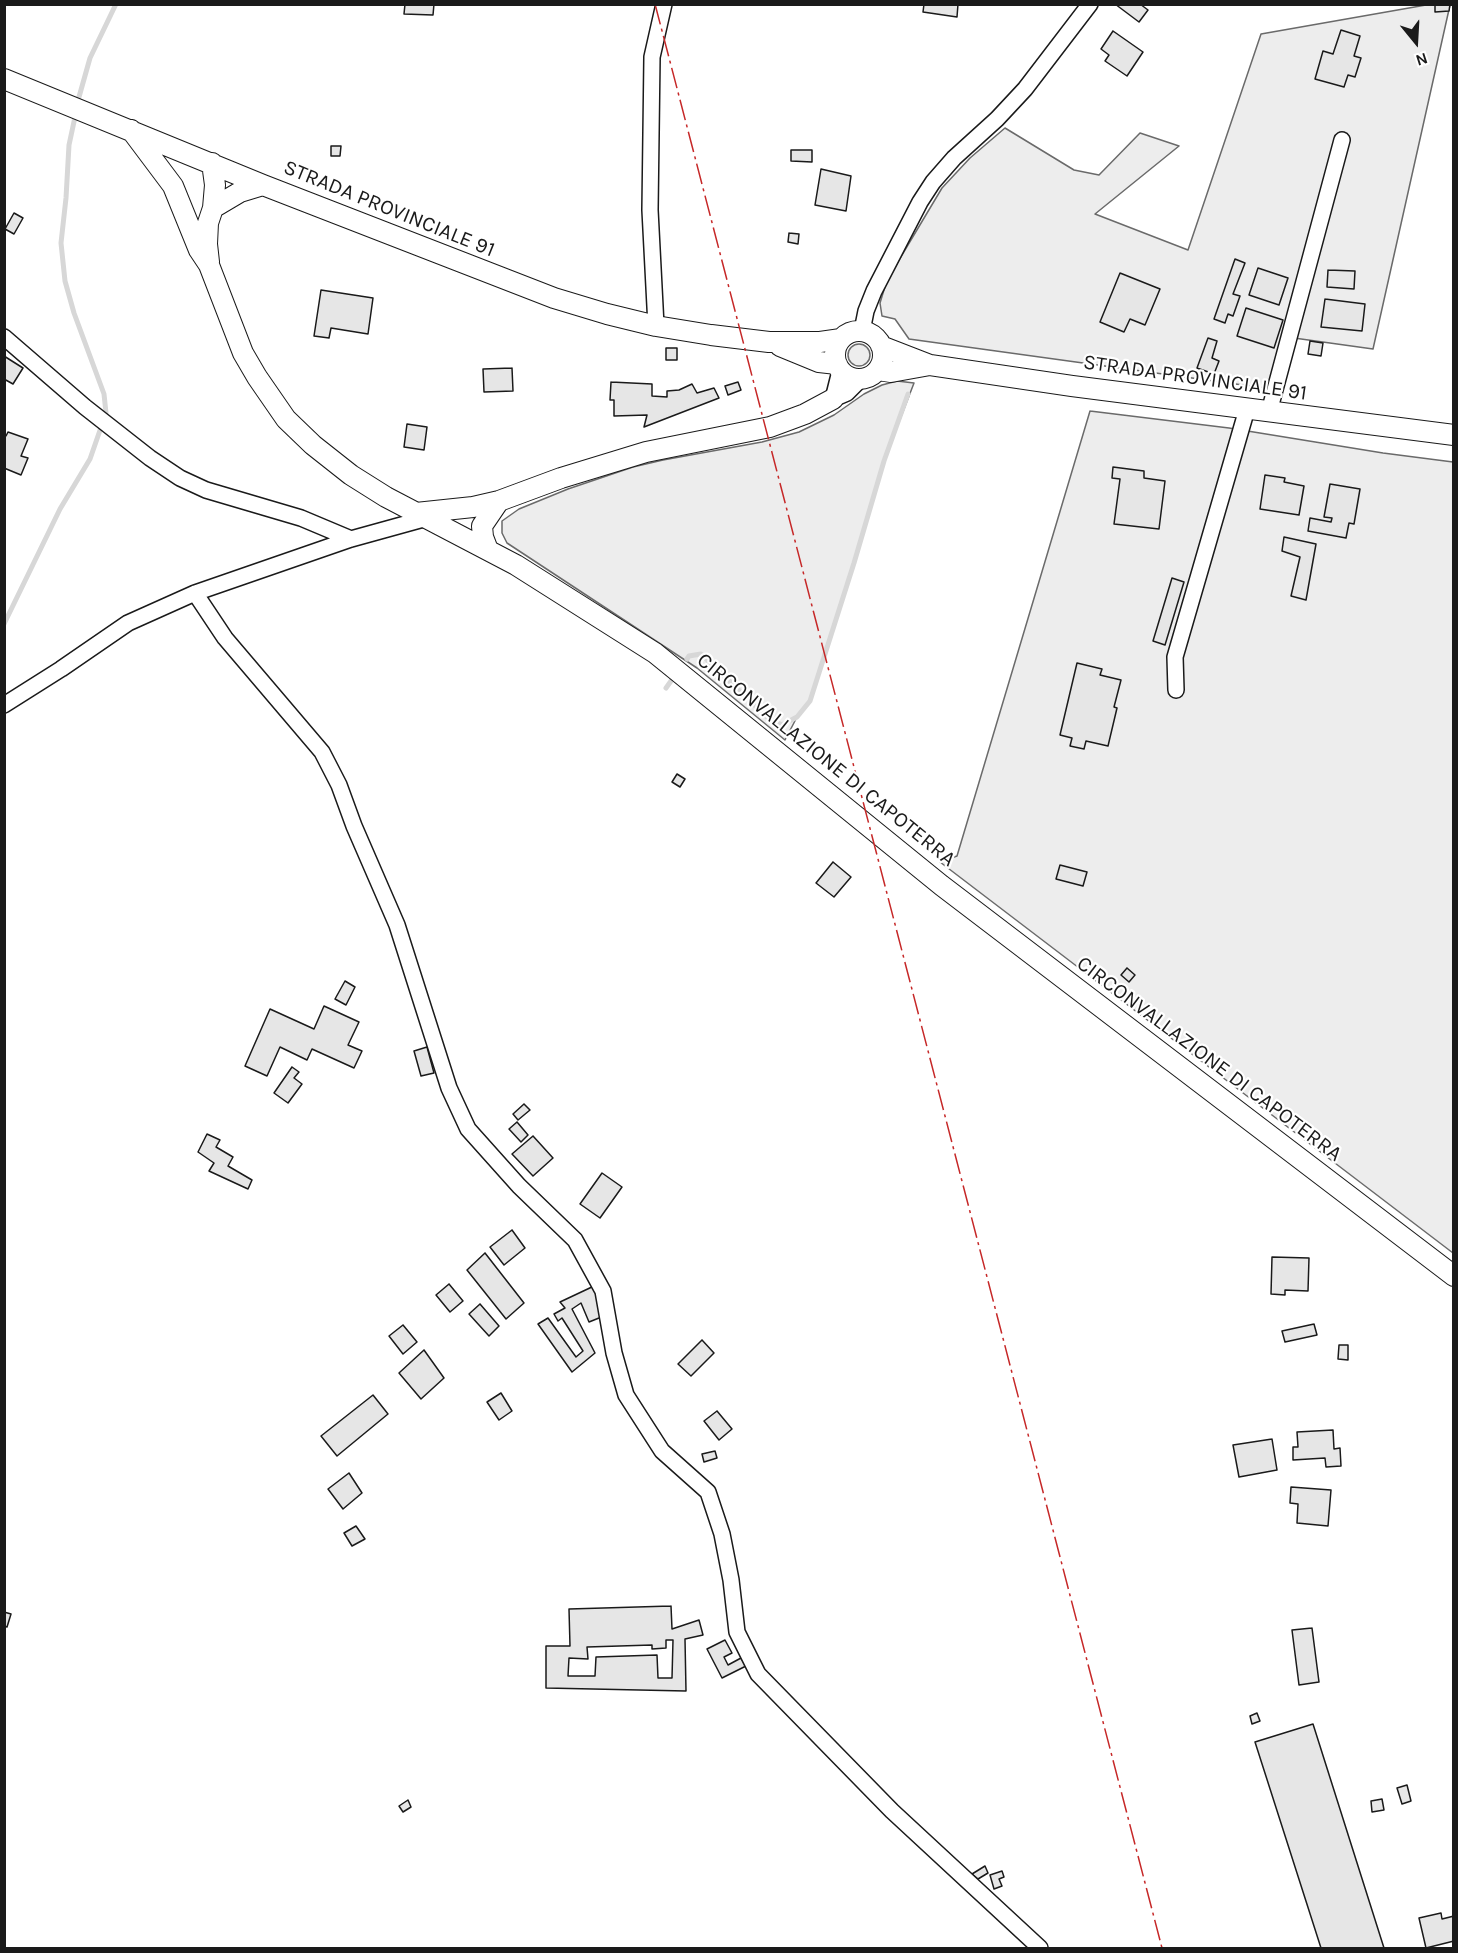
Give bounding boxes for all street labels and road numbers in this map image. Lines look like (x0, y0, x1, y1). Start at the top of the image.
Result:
street label: STRADA PROVINCIALE 91 (280, 155, 498, 263)
street label: STRADA PROVINCIALE 91 (1082, 350, 1308, 406)
street label: CIRCONVALLAZIONE DI CAPOTERRA (692, 648, 960, 872)
street label: CIRCONVALLAZIONE DI CAPOTERRA (1072, 951, 1346, 1167)

